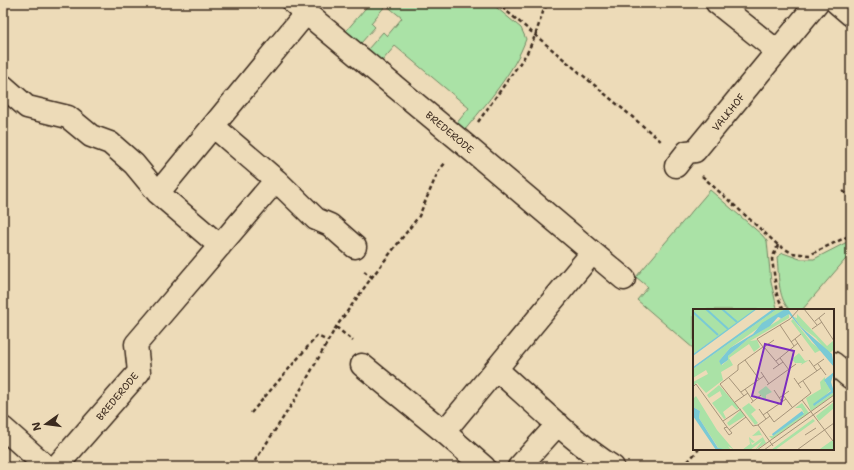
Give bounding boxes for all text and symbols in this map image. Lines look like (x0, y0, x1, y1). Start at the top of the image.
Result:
street label: VALKHOF (709, 90, 748, 134)
street label: BREDERODE (423, 108, 476, 156)
inset map (693, 309, 834, 450)
street label: BREDERODE (93, 370, 141, 423)
north arrow (26, 404, 66, 444)
text: N (28, 420, 45, 432)

